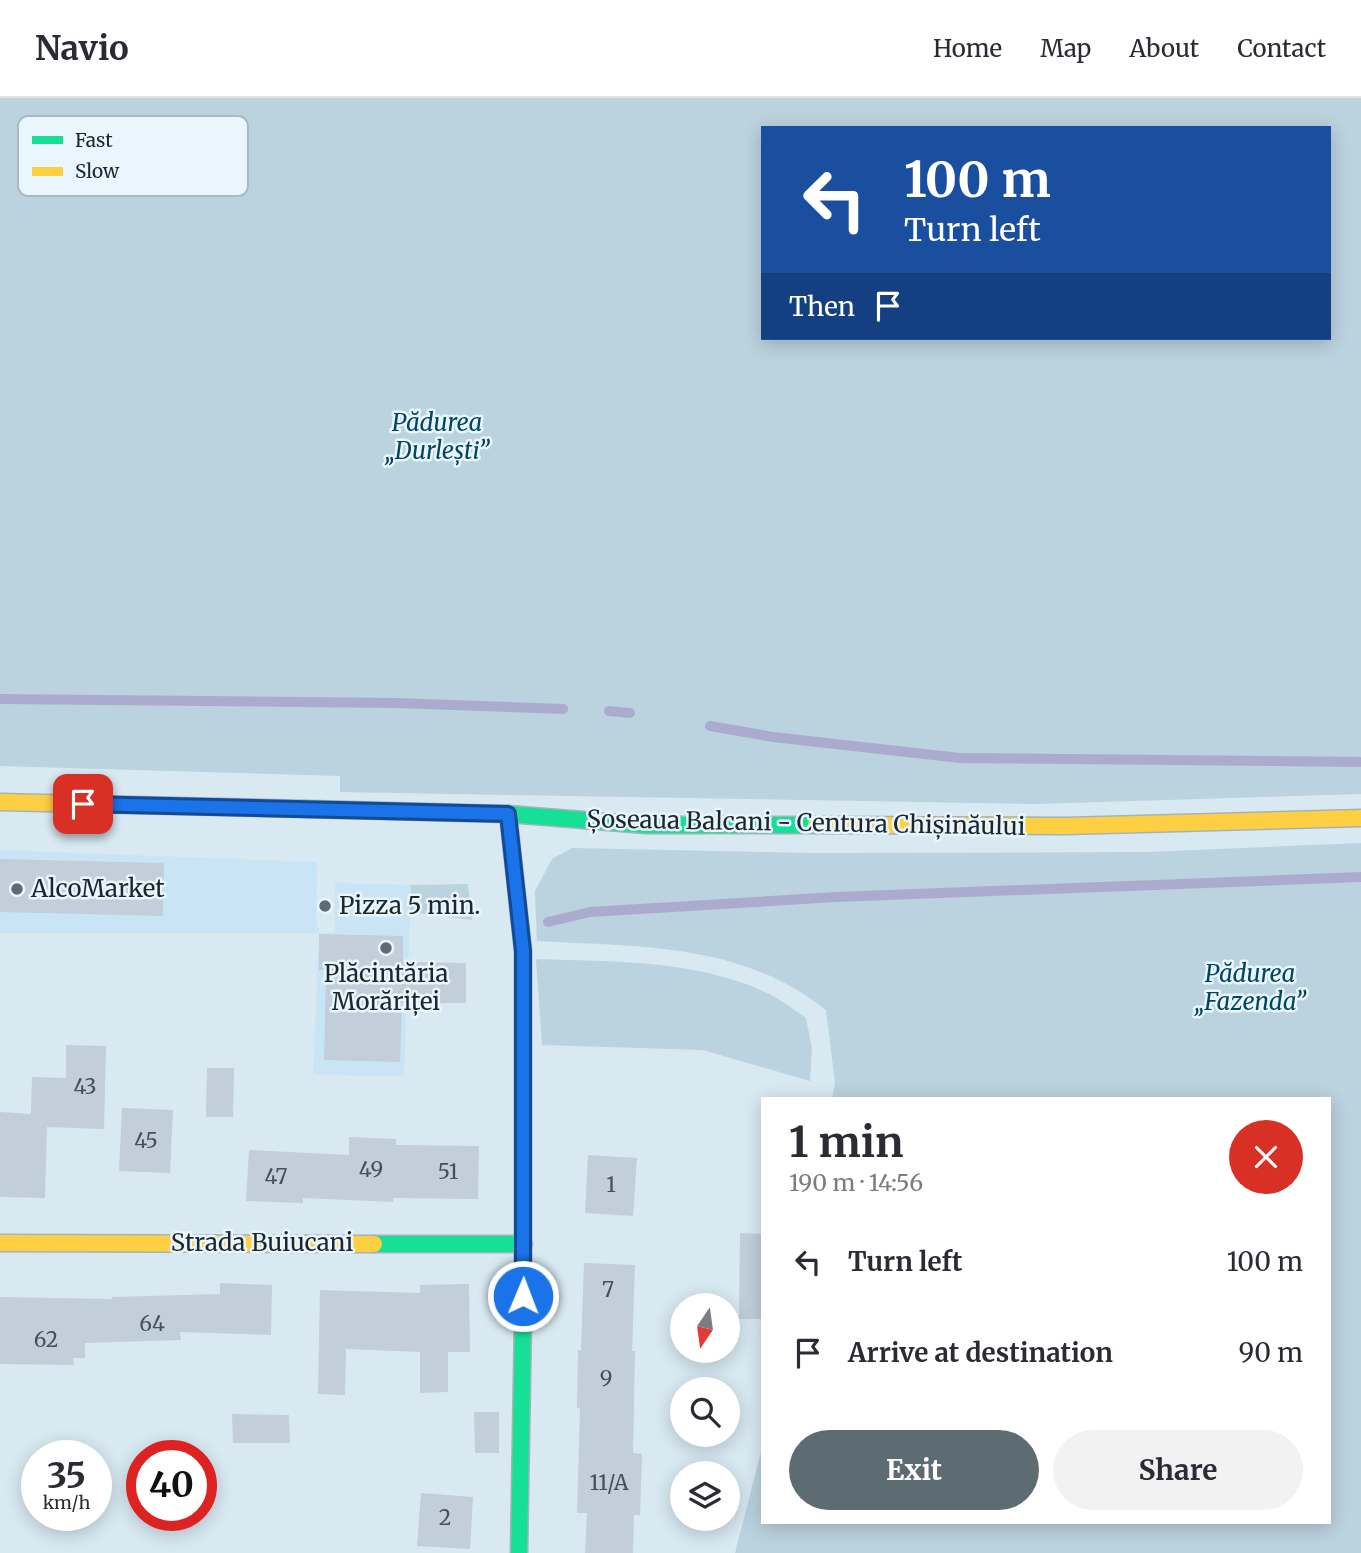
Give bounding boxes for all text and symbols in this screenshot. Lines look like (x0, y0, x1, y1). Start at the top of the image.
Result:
text: Navio (35, 28, 129, 69)
text: Home (933, 33, 1002, 64)
text: Map (1040, 33, 1091, 64)
text: About (1129, 33, 1199, 64)
text: Contact (1237, 33, 1326, 64)
legend (18, 116, 248, 196)
text: Fast (75, 128, 113, 152)
text: 100 m (904, 149, 1051, 210)
icon: left (789, 154, 880, 245)
text: Slow (75, 159, 120, 183)
text: Turn left (904, 210, 1041, 250)
icon: arrive (869, 287, 907, 325)
text: Then (789, 290, 855, 323)
park label: Pădurea „Durlești” (385, 407, 490, 466)
pin (53, 774, 113, 834)
icon: arrive (64, 785, 102, 823)
street label: Șoseaua Balcani - Centura Chișinăului (586, 803, 1026, 842)
place label: AlcoMarket (30, 873, 165, 904)
marker: AlcoMarket (9, 881, 25, 897)
place label: Pizza 5 min. (339, 890, 480, 921)
marker: Pizza 5 min. (317, 898, 333, 914)
marker: Plăcintăria Morăriței (378, 940, 394, 956)
place label: Plăcintăria Morăriței (324, 958, 448, 1017)
park label: Pădurea „Fazenda” (1194, 958, 1307, 1017)
house number: 43 (73, 1073, 97, 1100)
text: 1 min (789, 1116, 903, 1168)
button: close (1229, 1120, 1303, 1194)
house number: 45 (134, 1127, 158, 1154)
house number: 49 (359, 1156, 383, 1183)
house number: 51 (438, 1158, 458, 1185)
house number: 47 (265, 1163, 287, 1190)
text: 190 m · 14:56 (789, 1168, 923, 1197)
house number: 1 (606, 1171, 616, 1198)
street label: Strada Buiucani (171, 1227, 353, 1258)
icon: left (789, 1243, 827, 1281)
text: Turn left (848, 1245, 962, 1278)
text: 100 m (1227, 1245, 1303, 1278)
position arrow (486, 1259, 560, 1333)
house number: 7 (602, 1276, 614, 1303)
north arrow (670, 1293, 740, 1363)
map controls (670, 1293, 740, 1531)
house number: 64 (139, 1310, 165, 1337)
house number: 62 (34, 1326, 58, 1353)
icon: arrive (789, 1334, 827, 1372)
text: Arrive at destination (848, 1336, 1113, 1369)
text: 90 m (1239, 1336, 1303, 1369)
house number: 9 (600, 1365, 612, 1392)
button: search (670, 1377, 740, 1447)
button: Exit (789, 1430, 1039, 1510)
button: Share (1053, 1430, 1303, 1510)
speed limit sign: 40 (126, 1440, 217, 1531)
text: 35 (47, 1454, 86, 1498)
button: layers (670, 1461, 740, 1531)
house number: 11/A (589, 1469, 629, 1496)
text: km/h (43, 1491, 90, 1514)
house number: 2 (439, 1504, 451, 1531)

